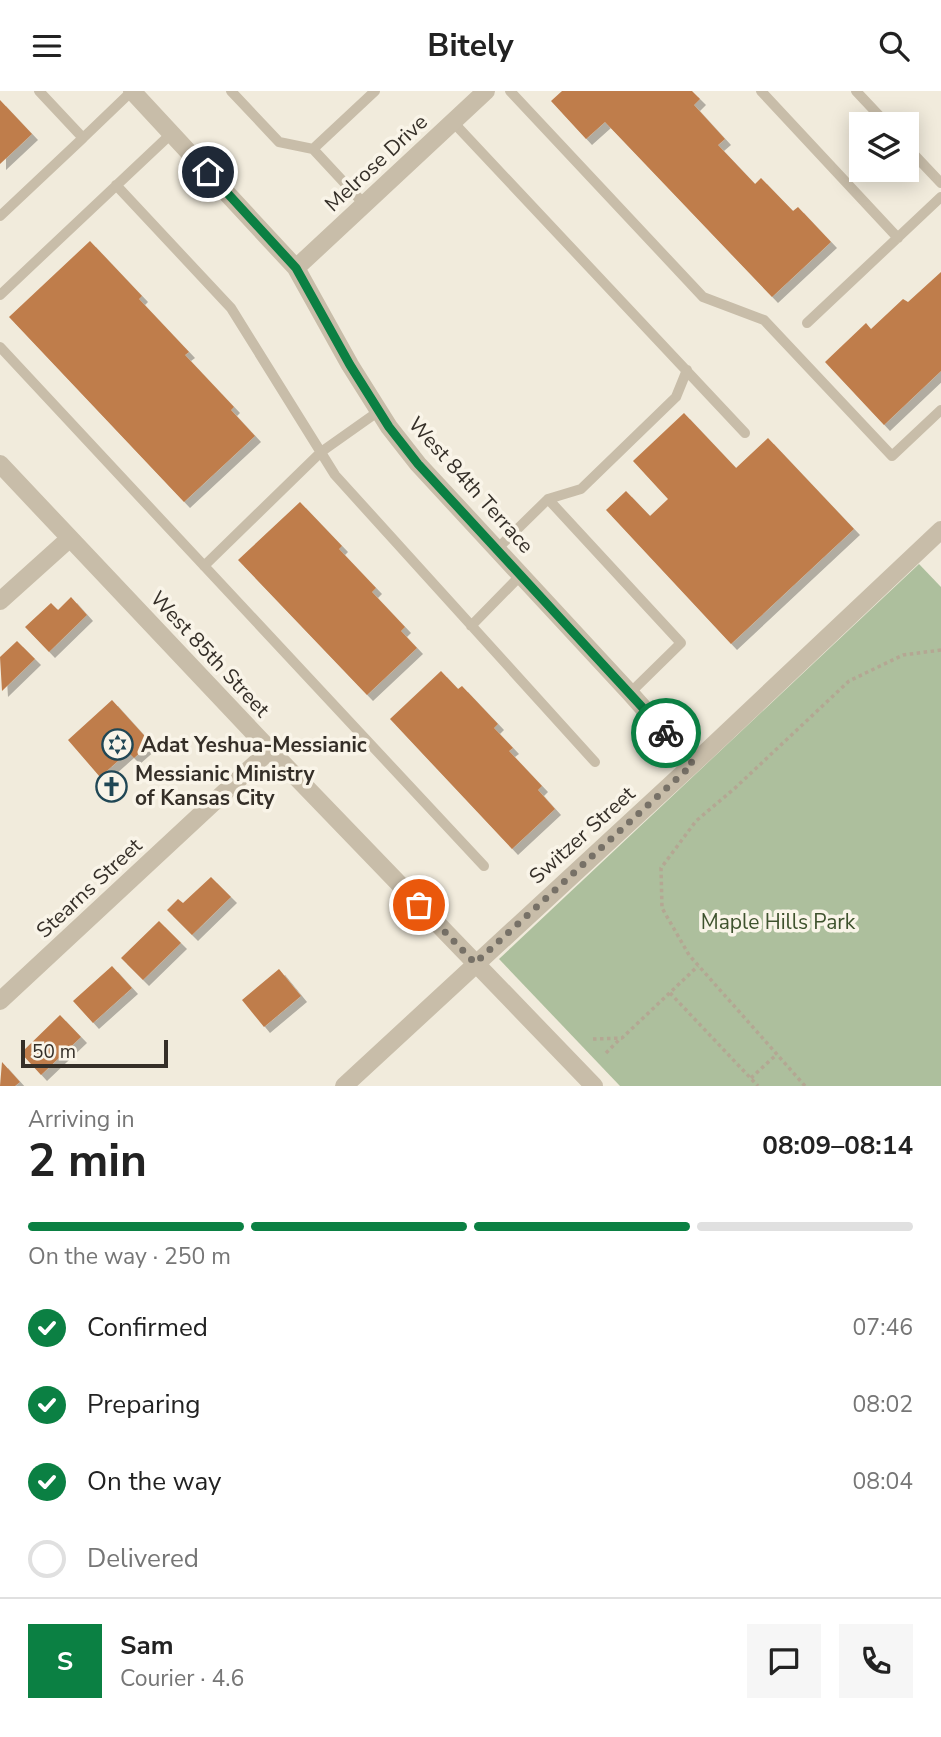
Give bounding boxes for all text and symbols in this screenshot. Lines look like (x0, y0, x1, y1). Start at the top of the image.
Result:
text: Bitely (427, 24, 514, 67)
icon: menu (28, 27, 66, 65)
icon: search (875, 27, 913, 65)
street label: Melrose Drive (319, 108, 433, 218)
map controls (849, 112, 919, 182)
button: layers (849, 112, 919, 182)
pin (178, 142, 238, 202)
icon: home (189, 153, 227, 191)
street label: West 84th Terrace (402, 411, 540, 559)
street label: West 85th Street (144, 585, 276, 724)
courier (631, 698, 701, 768)
icon: bike (647, 714, 685, 752)
synagogue icon: Adat Yeshua-Messianic (101, 728, 135, 762)
place label: Adat Yeshua-Messianic (141, 731, 367, 759)
place label: Messianic Ministry of Kansas City (135, 760, 315, 812)
church icon: Messianic Ministry of Kansas City (95, 769, 129, 803)
street label: Switzer Street (523, 779, 641, 890)
street label: Stearns Street (30, 831, 148, 944)
pin (389, 875, 449, 935)
icon: bag (400, 886, 438, 924)
park label: Maple Hills Park (701, 908, 856, 936)
scale bar (21, 1037, 168, 1069)
text: 50 m (32, 1039, 76, 1065)
text: Arriving in (28, 1104, 135, 1135)
text: 08:09–08:14 (762, 1128, 913, 1163)
text: 2 min (28, 1129, 147, 1192)
text: On the way · 250 m (28, 1241, 231, 1272)
icon: check (28, 1309, 66, 1347)
text: Confirmed (87, 1310, 208, 1345)
text: 07:46 (853, 1312, 913, 1343)
icon: check (28, 1386, 66, 1424)
text: Preparing (87, 1387, 200, 1422)
text: 08:02 (853, 1389, 913, 1420)
icon: check (28, 1463, 66, 1501)
text: On the way (87, 1464, 221, 1499)
text: 08:04 (853, 1466, 913, 1497)
text: Delivered (87, 1541, 199, 1576)
button: chat (747, 1624, 821, 1698)
button: phone (839, 1624, 913, 1698)
text: Sam (120, 1628, 173, 1663)
text: S (57, 1644, 73, 1679)
text: Courier · 4.6 (120, 1663, 244, 1694)

